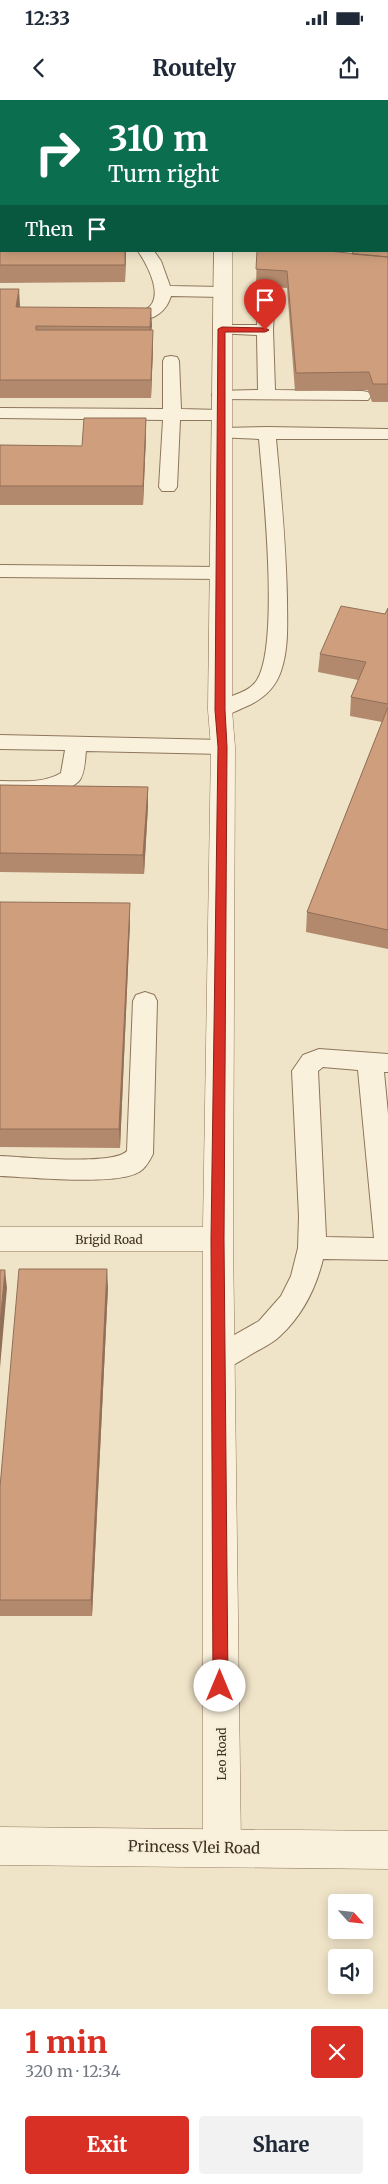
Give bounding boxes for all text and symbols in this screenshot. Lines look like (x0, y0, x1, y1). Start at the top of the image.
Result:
text: 12:33 (25, 6, 70, 30)
icon: back (25, 54, 53, 82)
text: Routely (152, 54, 236, 82)
icon: share (335, 54, 363, 82)
text: 310 m (108, 117, 208, 161)
icon: right (25, 120, 90, 185)
text: Turn right (108, 160, 219, 188)
icon: arrive (83, 215, 111, 243)
text: Then (25, 217, 73, 241)
pin (244, 279, 286, 330)
icon: arrive (251, 286, 279, 314)
street label: Brigid Road (75, 1232, 143, 1247)
position arrow (193, 1659, 245, 1711)
street label: Leo Road (214, 1727, 229, 1781)
street label: Princess Vlei Road (128, 1836, 260, 1858)
north arrow (328, 1894, 372, 1939)
map controls (328, 1894, 373, 1994)
button: sound (328, 1949, 373, 1994)
text: 1 min (25, 2023, 107, 2061)
button: close (311, 2026, 363, 2078)
text: 320 m · 12:34 (25, 2061, 121, 2081)
button: Exit (25, 2116, 189, 2174)
button: Share (199, 2116, 363, 2174)

